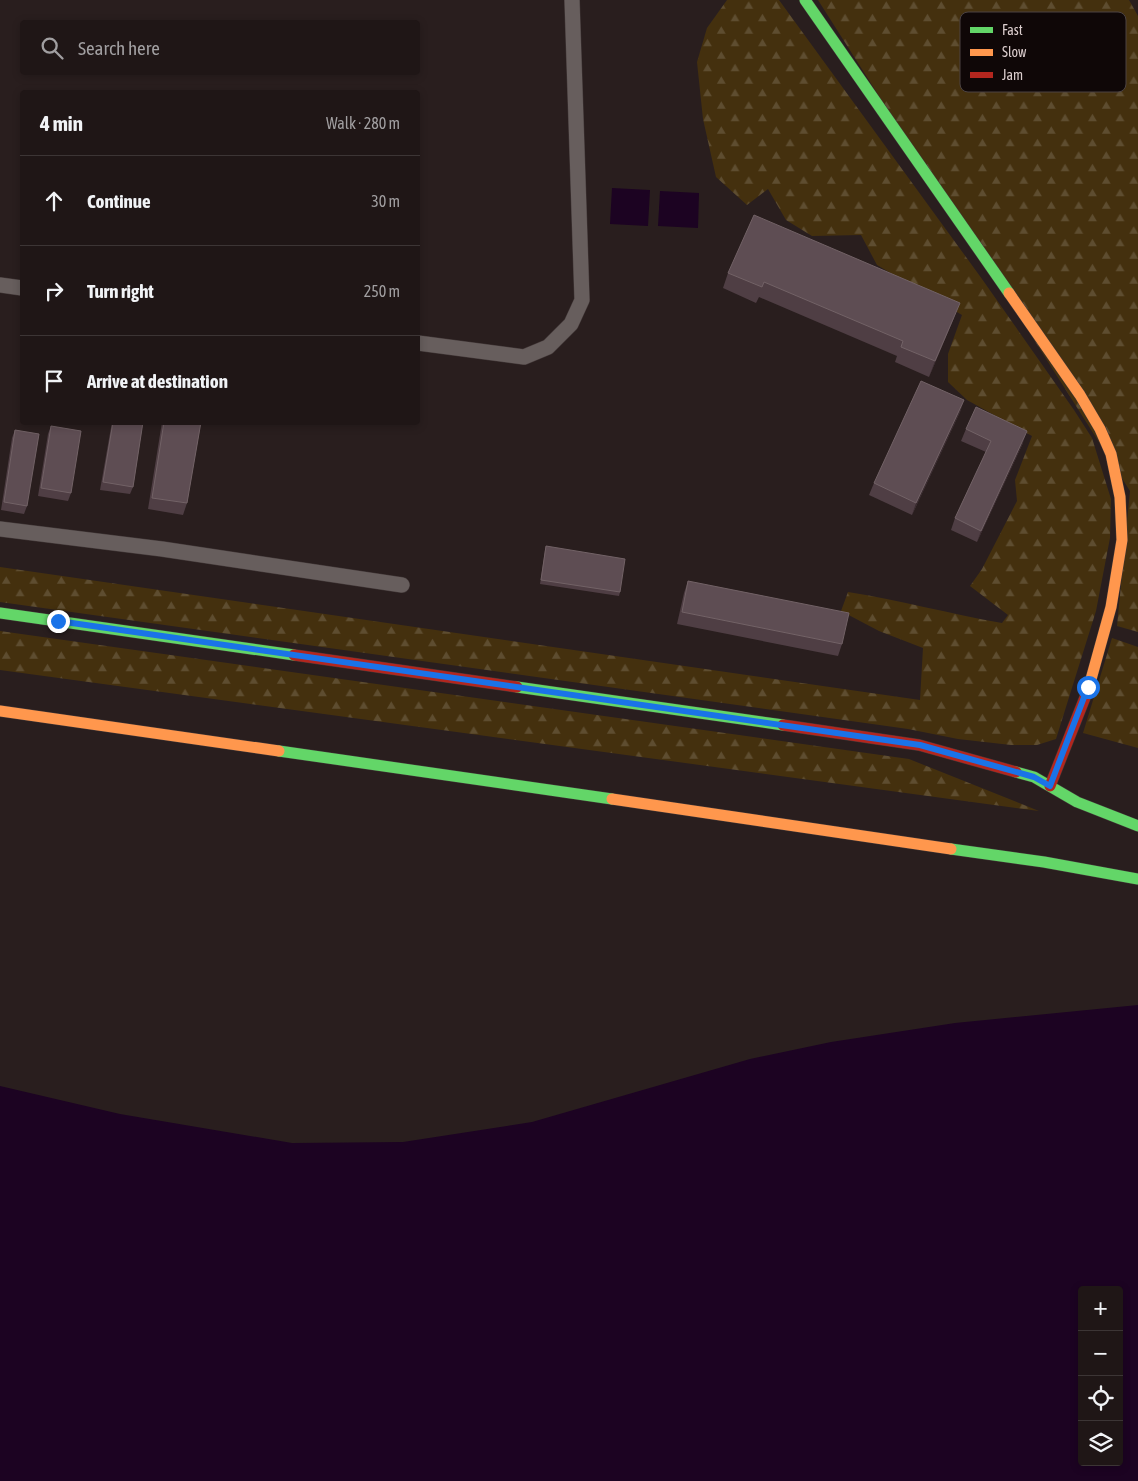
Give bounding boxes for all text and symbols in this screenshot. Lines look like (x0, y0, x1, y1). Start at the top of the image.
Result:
legend (960, 12, 1126, 92)
search box (20, 20, 420, 75)
text: Fast (1002, 22, 1023, 38)
icon: search (38, 34, 66, 62)
text: Search here (78, 37, 160, 59)
text: Slow (1002, 44, 1027, 60)
text: Jam (1002, 67, 1023, 83)
text: 4 min (40, 111, 83, 135)
text: Walk · 280 m (326, 114, 400, 132)
icon: ahead (40, 187, 68, 215)
text: Continue (87, 190, 151, 212)
text: 30 m (371, 192, 400, 210)
icon: right (40, 277, 68, 305)
text: Turn right (87, 280, 154, 302)
text: 250 m (364, 282, 400, 300)
icon: arrive (40, 367, 68, 395)
text: Arrive at destination (87, 370, 228, 392)
route end (47, 610, 70, 633)
route start (1077, 676, 1100, 699)
map controls (1078, 1286, 1123, 1466)
button: + (1078, 1286, 1123, 1331)
button: − (1078, 1331, 1123, 1376)
button: locate (1078, 1376, 1123, 1421)
button: layers (1078, 1421, 1123, 1466)

